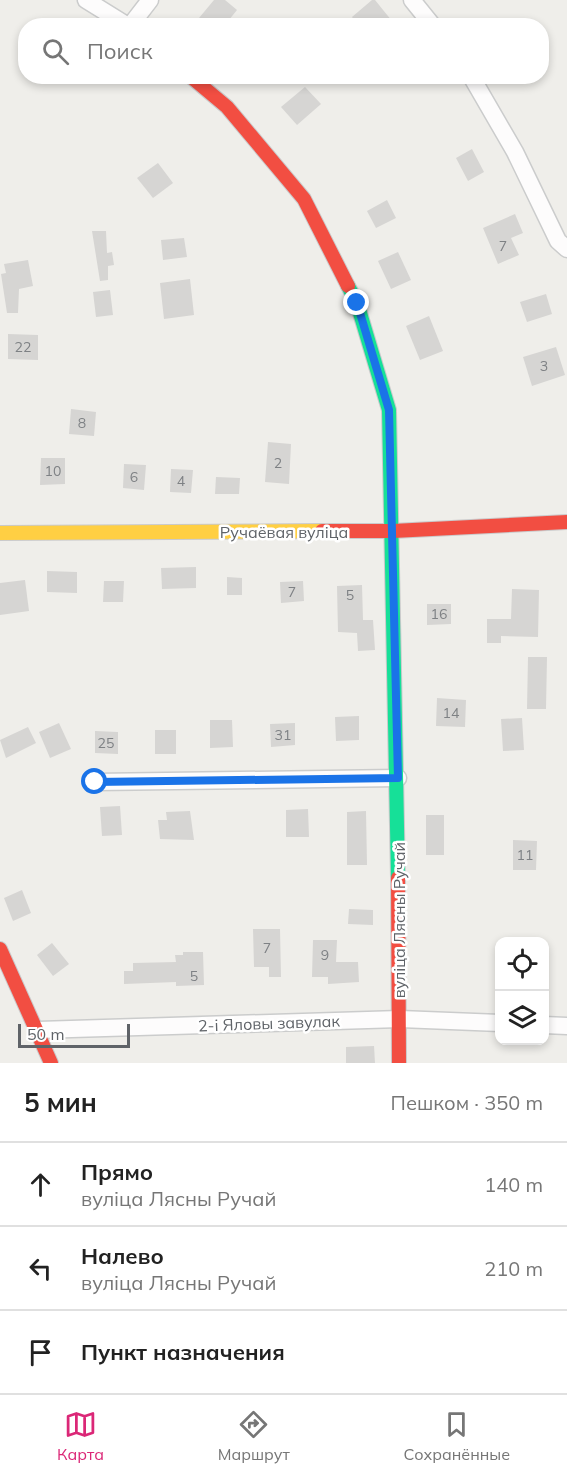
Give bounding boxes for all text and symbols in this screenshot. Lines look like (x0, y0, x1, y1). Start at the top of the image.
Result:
search box (18, 18, 549, 84)
icon: search (39, 35, 72, 68)
text: Поиск (87, 37, 153, 65)
house number: 7 (499, 237, 507, 255)
route end (343, 289, 369, 315)
house number: 22 (15, 338, 31, 356)
house number: 3 (540, 357, 548, 375)
house number: 8 (78, 414, 86, 432)
house number: 2 (274, 454, 282, 472)
house number: 10 (45, 462, 61, 480)
house number: 6 (130, 468, 138, 486)
house number: 4 (177, 472, 186, 490)
street label: Ручаёвая вуліца (220, 522, 348, 542)
house number: 7 (288, 583, 296, 601)
house number: 5 (346, 586, 354, 604)
house number: 16 (431, 605, 447, 623)
house number: 14 (443, 704, 460, 722)
house number: 31 (275, 726, 291, 744)
house number: 25 (98, 734, 114, 752)
route start (81, 768, 107, 794)
street label: вуліца Лясны Ручай (389, 842, 409, 998)
house number: 11 (517, 846, 533, 864)
map controls (495, 937, 549, 1045)
button: locate (495, 937, 549, 991)
house number: 7 (263, 939, 271, 957)
house number: 9 (321, 946, 329, 964)
house number: 5 (190, 967, 198, 985)
button: layers (495, 991, 549, 1045)
street label: 2-і Яловы завулак (198, 1011, 341, 1035)
scale bar (18, 1021, 130, 1048)
text: 50 m (27, 1024, 64, 1044)
text: 5 мин (24, 1086, 97, 1119)
text: Пешком · 350 m (391, 1090, 543, 1115)
text: Прямо (81, 1158, 153, 1186)
icon: ahead (24, 1168, 57, 1201)
text: 140 m (484, 1172, 543, 1197)
text: вуліца Лясны Ручай (81, 1186, 276, 1211)
text: Налево (81, 1242, 164, 1270)
icon: left (24, 1252, 57, 1285)
text: 210 m (484, 1256, 543, 1281)
text: вуліца Лясны Ручай (81, 1270, 276, 1295)
icon: arrive (24, 1336, 57, 1369)
text: Пункт назначения (81, 1338, 285, 1366)
tab: Карта (57, 1408, 104, 1464)
tab: Маршрут (218, 1408, 290, 1464)
tab: Сохранённые (404, 1408, 510, 1464)

